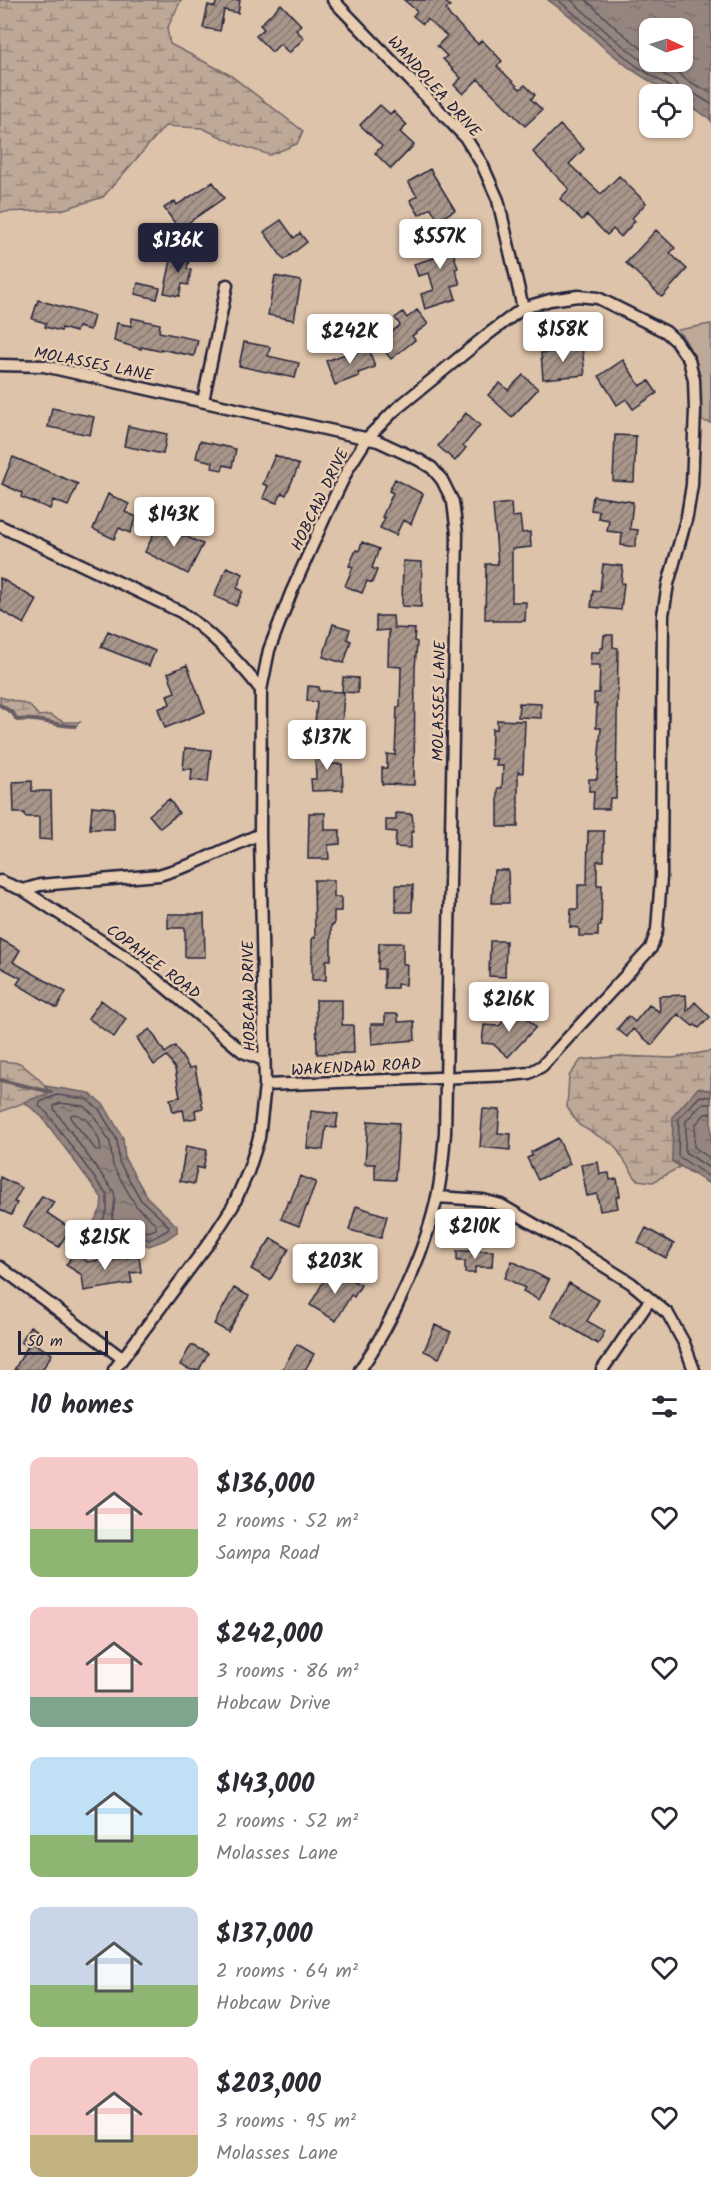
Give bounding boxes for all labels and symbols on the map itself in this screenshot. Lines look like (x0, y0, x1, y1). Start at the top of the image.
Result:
north arrow (639, 18, 693, 72)
street label: WANDOLEA DRIVE (381, 30, 487, 144)
pin: $557K (398, 219, 482, 270)
pin: $136K (136, 223, 220, 274)
pin: $158K (521, 312, 605, 363)
pin: $242K (308, 314, 392, 365)
street label: MOLASSES LANE (32, 341, 156, 388)
street label: HOBCAW DRIVE (285, 444, 356, 555)
pin: $143K (132, 497, 216, 548)
street label: MOLASSES LANE (426, 640, 453, 762)
pin: $137K (285, 720, 369, 771)
street label: COPAHEE ROAD (101, 918, 206, 1006)
street label: HOBCAW DRIVE (236, 939, 263, 1052)
pin: $216K (467, 982, 551, 1033)
street label: WAKENDAW ROAD (290, 1052, 422, 1083)
pin: $210K (433, 1209, 517, 1260)
pin: $215K (63, 1220, 147, 1271)
pin: $203K (293, 1244, 377, 1295)
scale bar (18, 1328, 108, 1356)

